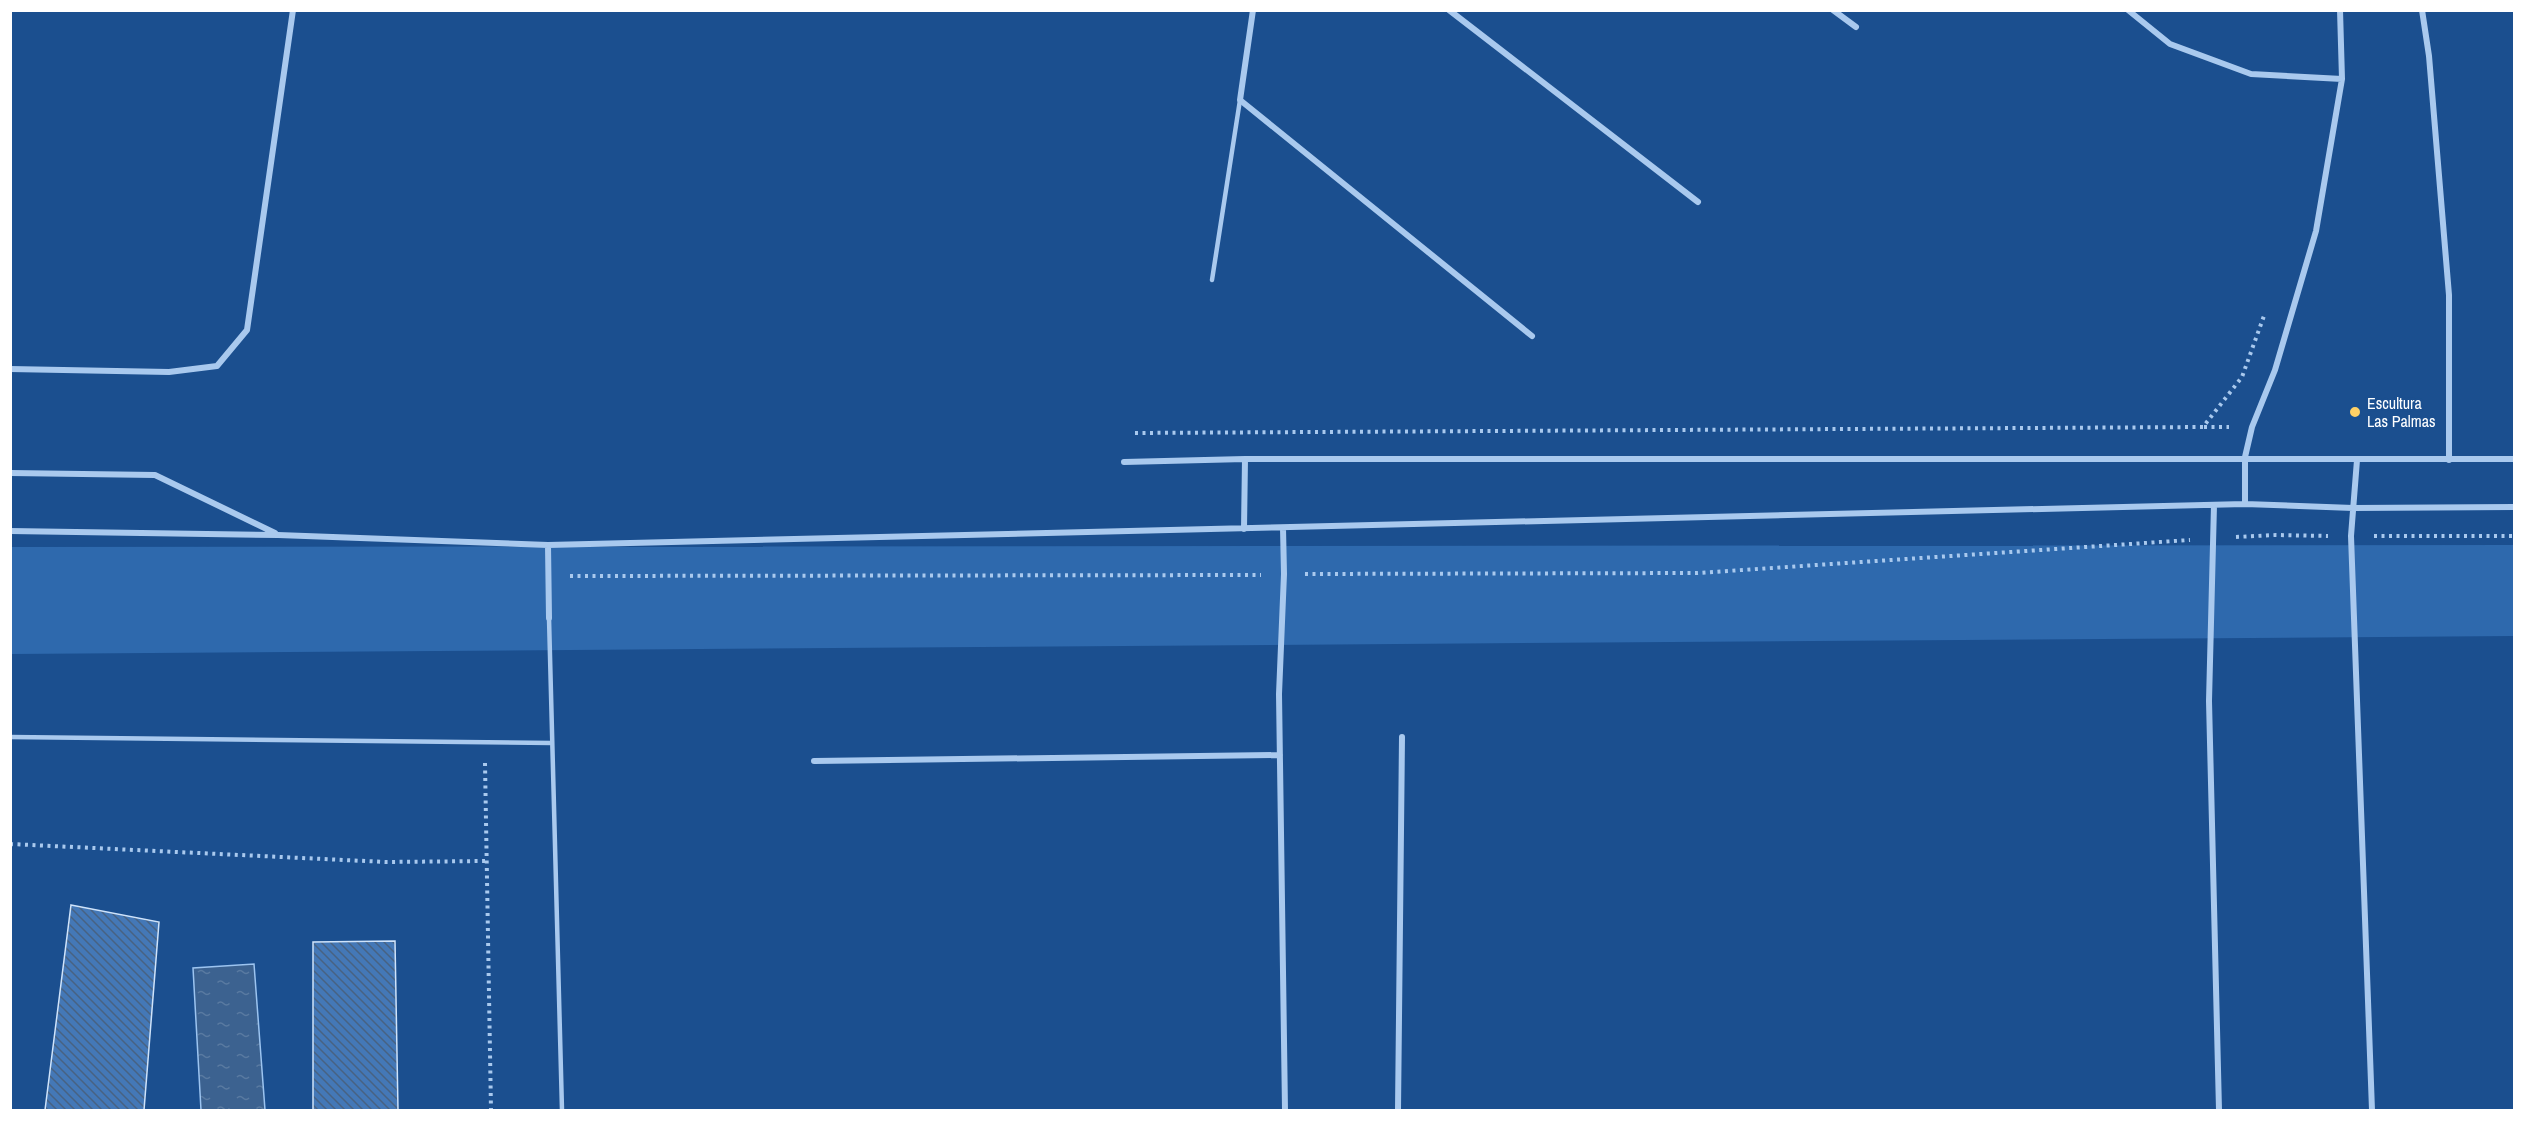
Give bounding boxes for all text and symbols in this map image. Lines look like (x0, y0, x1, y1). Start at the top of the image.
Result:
place label: Escultura Las Palmas (2367, 392, 2436, 432)
marker: Escultura Las Palmas (2348, 405, 2362, 419)

